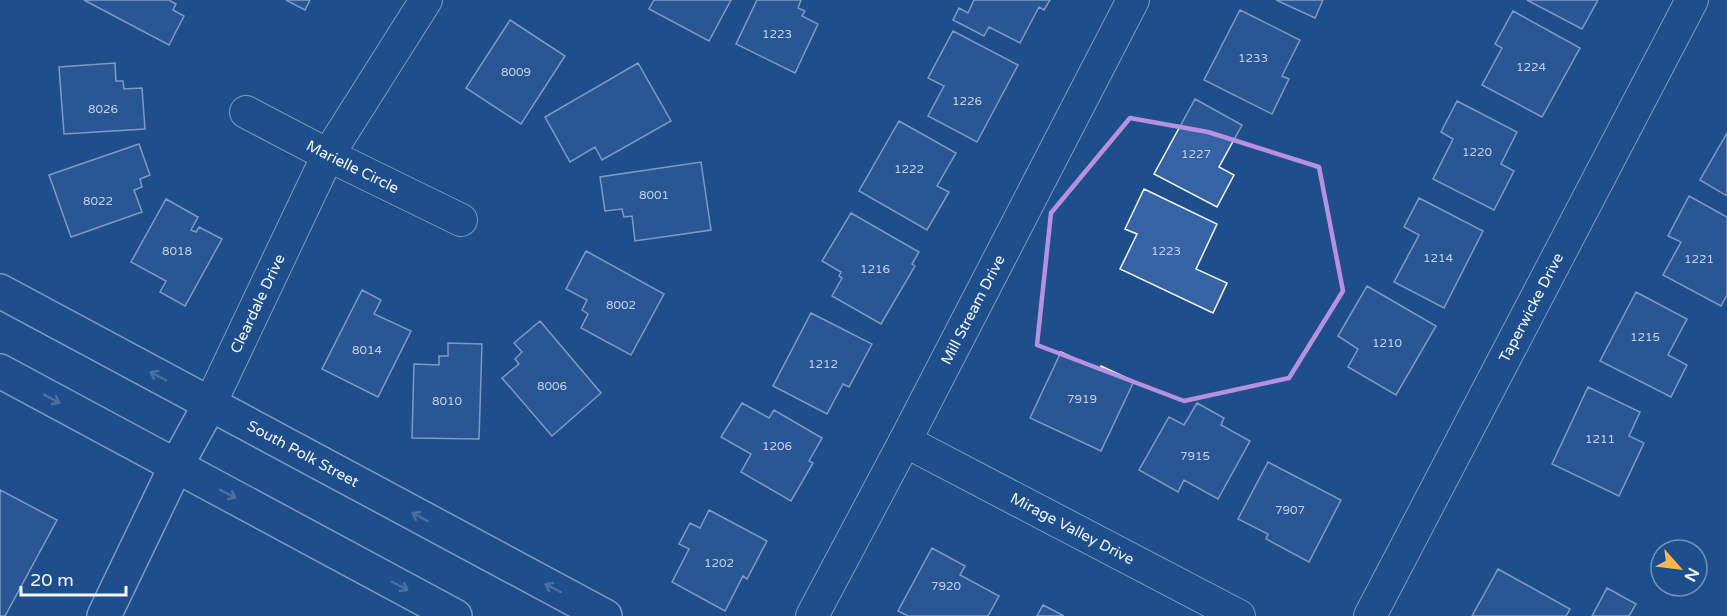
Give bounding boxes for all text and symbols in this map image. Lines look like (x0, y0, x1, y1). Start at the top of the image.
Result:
house number: 1223 (762, 27, 792, 41)
house number: 1233 (1238, 51, 1268, 65)
house number: 1224 (1516, 60, 1547, 74)
house number: 8009 (501, 65, 531, 79)
house number: 1226 (952, 94, 982, 108)
house number: 8026 (88, 102, 118, 116)
street label: Marielle Circle (303, 136, 402, 197)
house number: 1220 (1462, 145, 1493, 159)
house number: 1227 (1181, 147, 1211, 161)
house number: 1222 (894, 162, 924, 176)
house number: 8001 (639, 188, 669, 202)
house number: 8022 (83, 194, 113, 208)
house number: 8018 (162, 244, 192, 258)
house number: 1223 (1151, 244, 1181, 258)
street label: Taperwicke Drive (1495, 250, 1567, 365)
street label: Cleardale Drive (226, 251, 289, 356)
house number: 1214 (1423, 251, 1454, 265)
street label: Mill Stream Drive (937, 252, 1009, 368)
house number: 1221 (1684, 252, 1714, 266)
house number: 1216 (860, 262, 890, 276)
house number: 8002 (606, 298, 636, 312)
house number: 1215 (1630, 330, 1660, 344)
house number: 1210 (1372, 336, 1403, 350)
house number: 8014 (352, 343, 383, 357)
house number: 1212 (808, 357, 838, 371)
one-way arrow (150, 370, 167, 382)
house number: 8006 (537, 379, 567, 393)
house number: 7919 (1067, 392, 1097, 406)
one-way arrow (42, 394, 60, 405)
house number: 8010 (432, 394, 463, 408)
street label: South Polk Street (244, 417, 362, 491)
house number: 1211 (1585, 432, 1615, 446)
house number: 1206 (762, 439, 792, 453)
house number: 7915 (1180, 449, 1210, 463)
one-way arrow (219, 488, 236, 500)
street label: Mirage Valley Drive (1008, 489, 1137, 568)
house number: 7907 (1275, 503, 1305, 517)
one-way arrow (412, 511, 429, 523)
north arrow (1649, 538, 1709, 598)
house number: 1202 (704, 556, 734, 570)
scale bar (21, 559, 126, 597)
text: N (1680, 564, 1703, 585)
text: 20 m (30, 569, 74, 591)
house number: 7920 (931, 579, 962, 593)
one-way arrow (390, 581, 408, 592)
one-way arrow (545, 582, 562, 594)

